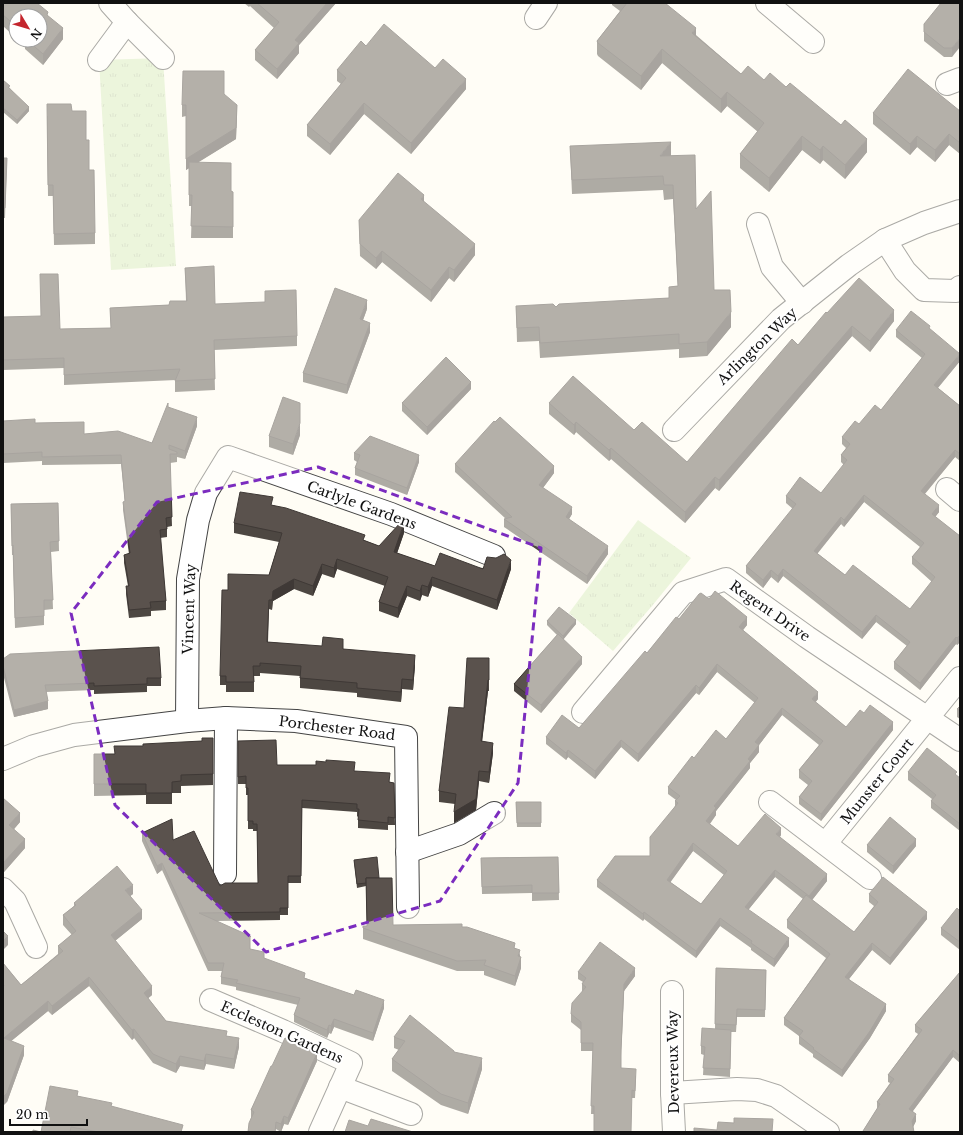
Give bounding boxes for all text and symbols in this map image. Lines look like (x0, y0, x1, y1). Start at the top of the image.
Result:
north arrow (8, 8, 48, 48)
text: N (27, 26, 45, 43)
street label: Arlington Way (713, 303, 801, 389)
street label: Carlyle Gardens (305, 477, 419, 533)
street label: Vincent Way (178, 563, 200, 656)
street label: Regent Drive (726, 577, 814, 645)
street label: Porchester Road (278, 712, 397, 744)
street label: Munster Court (837, 734, 918, 828)
street label: Eccleston Gardens (218, 997, 346, 1067)
street label: Devereux Way (663, 1010, 683, 1114)
scale bar (10, 1101, 87, 1127)
text: 20 m (16, 1107, 48, 1122)

